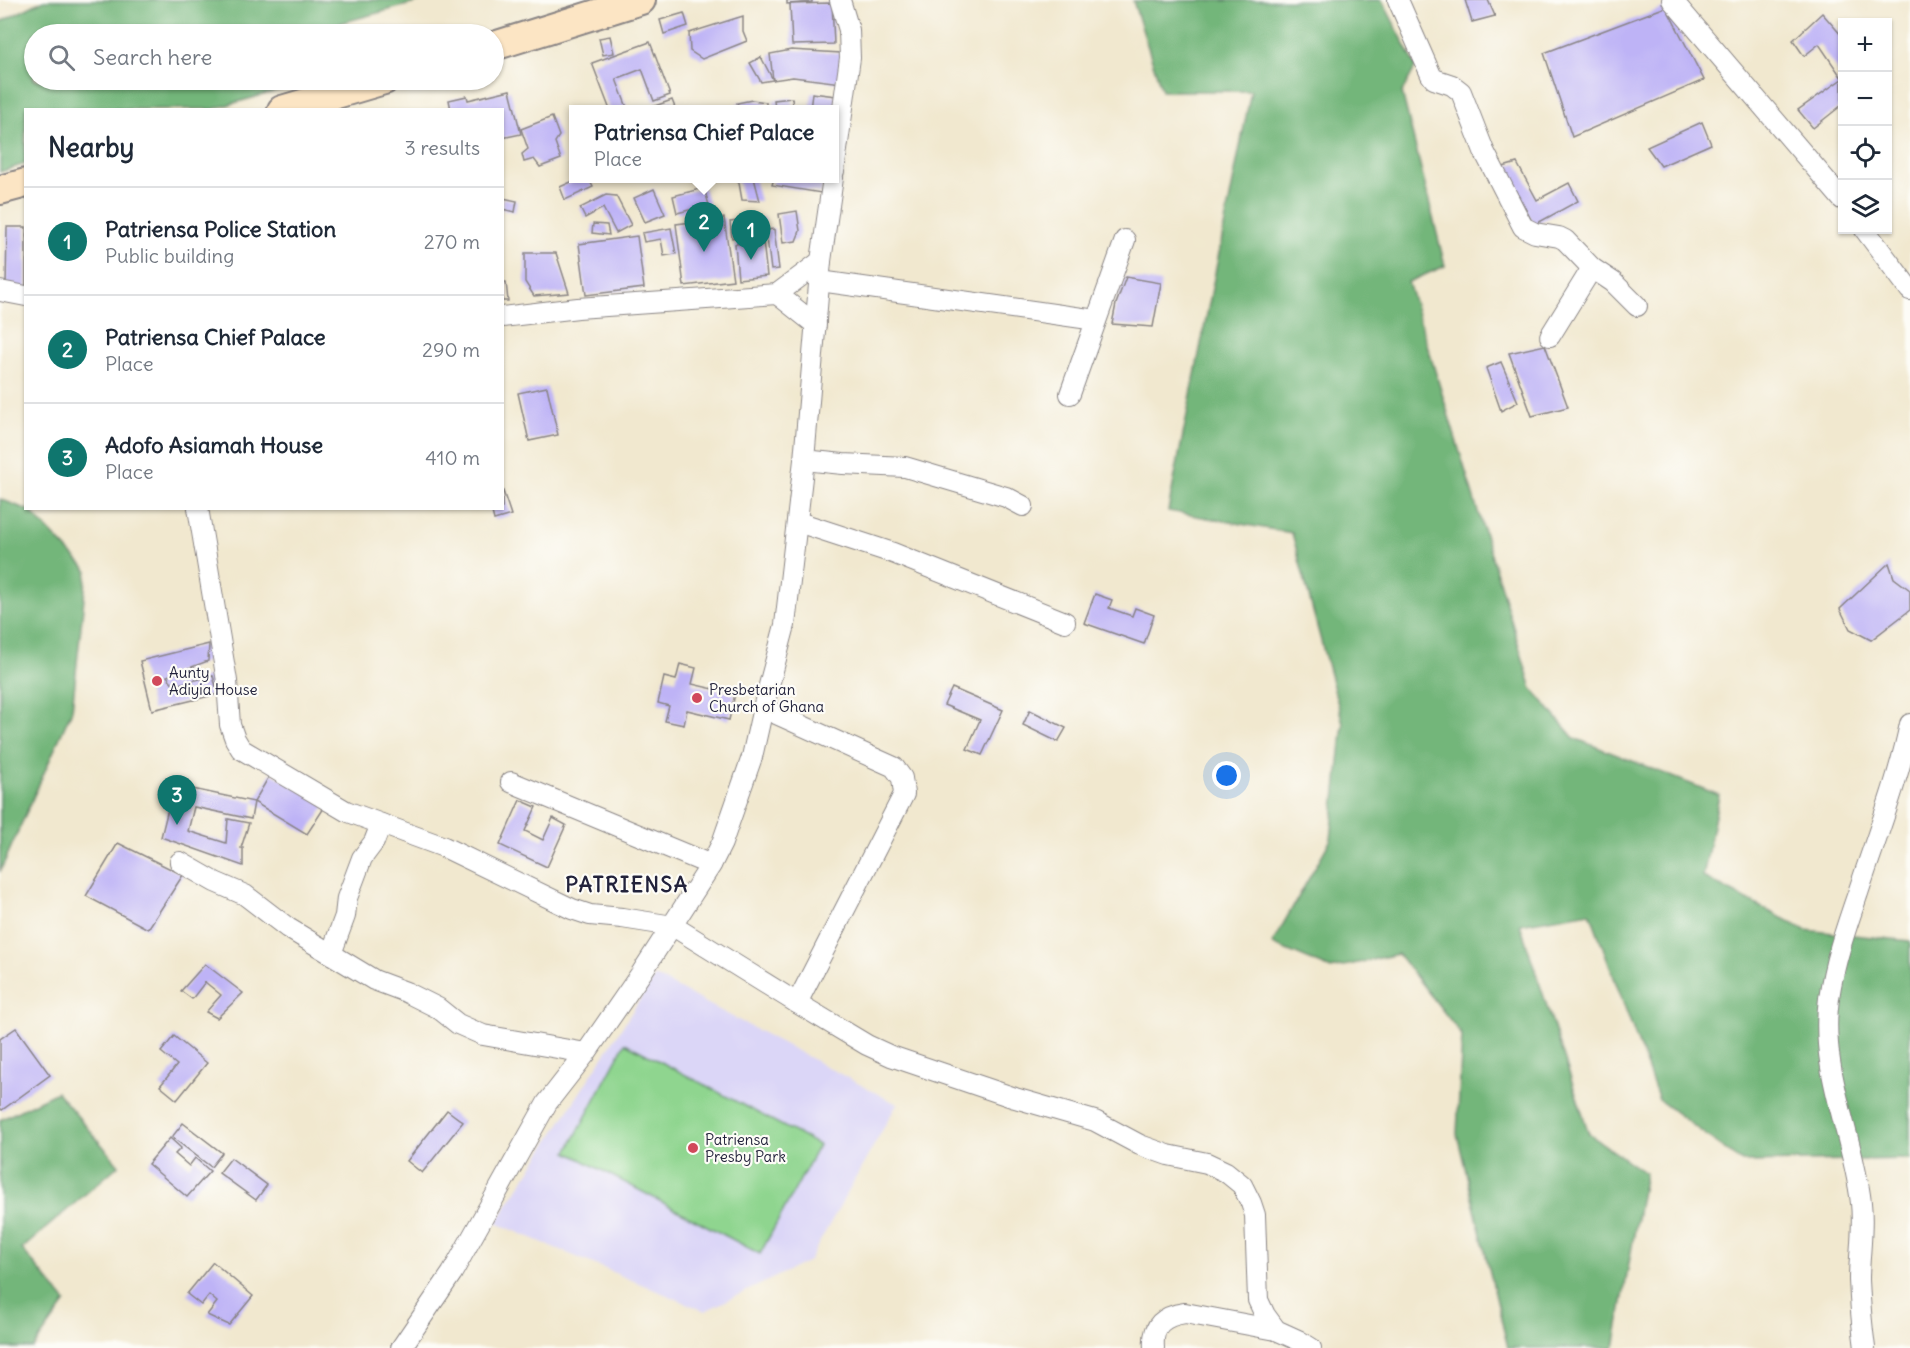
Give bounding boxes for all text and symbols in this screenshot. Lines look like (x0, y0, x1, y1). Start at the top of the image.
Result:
map controls (1838, 18, 1892, 234)
button: + (1838, 18, 1892, 72)
search box (24, 24, 504, 90)
icon: search (45, 41, 78, 74)
text: Search here (93, 43, 212, 71)
button: − (1838, 72, 1892, 126)
popup (569, 105, 839, 183)
text: Patriensa Chief Palace (594, 118, 814, 146)
button: locate (1838, 126, 1892, 180)
text: Nearby (48, 131, 134, 164)
text: 3 results (404, 135, 480, 160)
text: Place (594, 146, 642, 171)
button: layers (1838, 180, 1892, 234)
pin: 2 (684, 202, 724, 252)
pin: 1 (732, 210, 771, 260)
text: Patriensa Police Station (105, 215, 336, 243)
text: 1 (64, 229, 71, 254)
text: 270 m (424, 229, 480, 254)
text: Public building (105, 243, 234, 268)
text: Patriensa Chief Palace (105, 323, 326, 351)
text: 2 (62, 337, 73, 362)
text: 290 m (422, 337, 480, 362)
text: Place (105, 351, 153, 376)
text: Adofo Asiamah House (105, 431, 323, 459)
text: 3 (62, 445, 73, 470)
text: 410 m (425, 445, 480, 470)
text: Place (105, 459, 153, 484)
place label: Aunty Adiyia House (169, 663, 258, 699)
marker: Aunty Adiyia House (150, 674, 164, 688)
place label: Presbetarian Church of Ghana (709, 680, 825, 716)
marker: Presbetarian Church of Ghana (690, 691, 704, 705)
your location (1212, 761, 1241, 790)
pin: 3 (158, 776, 196, 825)
district label: PATRIENSA (565, 871, 689, 898)
place label: Patriensa Presby Park (705, 1130, 786, 1166)
marker: Patriensa Presby Park (686, 1141, 700, 1155)

